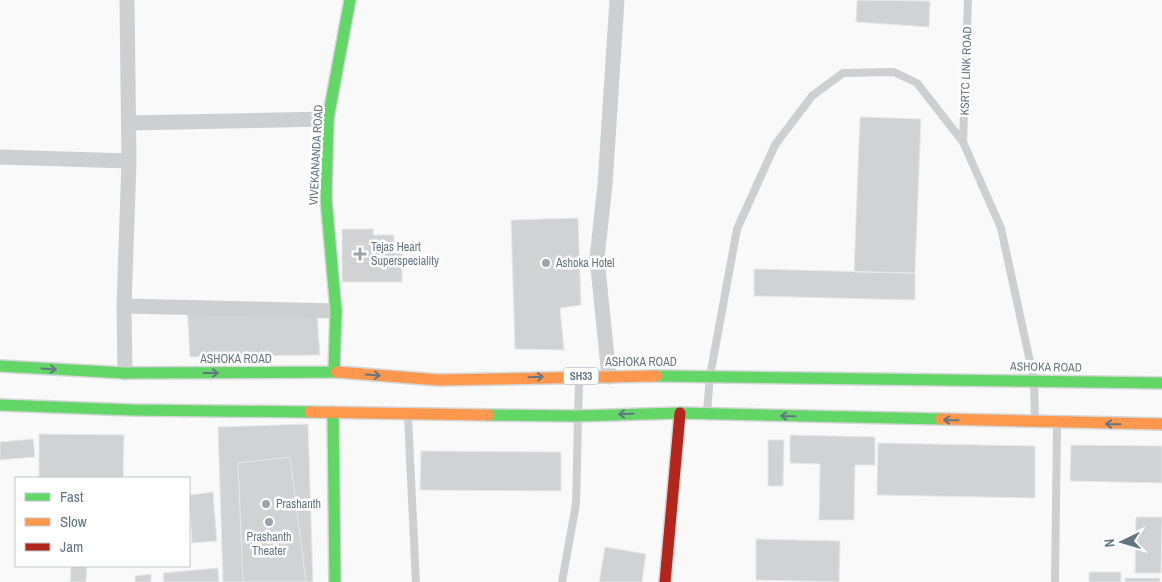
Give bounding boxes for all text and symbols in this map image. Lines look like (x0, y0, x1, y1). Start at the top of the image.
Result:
street label: KSRTC LINK ROAD (956, 26, 976, 116)
street label: VIVEKANANDA ROAD (305, 104, 327, 206)
place label: Tejas Heart Superspeciality (371, 239, 439, 269)
marker: Tejas Heart Superspeciality (353, 247, 367, 261)
place label: Ashoka Hotel (555, 255, 615, 271)
marker: Ashoka Hotel (540, 257, 552, 269)
street label: ASHOKA ROAD (199, 351, 272, 367)
street label: ASHOKA ROAD (604, 354, 677, 370)
street label: ASHOKA ROAD (1009, 358, 1082, 376)
one-way arrow (40, 364, 56, 373)
one-way arrow (202, 368, 219, 378)
road number: SH33 (564, 368, 598, 384)
one-way arrow (365, 370, 381, 380)
one-way arrow (527, 372, 543, 382)
one-way arrow (618, 410, 634, 419)
one-way arrow (781, 411, 797, 421)
one-way arrow (943, 415, 959, 424)
one-way arrow (1106, 419, 1122, 428)
legend (15, 477, 190, 567)
text: Fast (60, 486, 84, 507)
place label: Prashanth (276, 496, 321, 512)
marker: Prashanth (260, 498, 272, 510)
text: Slow (60, 511, 87, 532)
marker: Prashanth Theater (263, 516, 275, 528)
north arrow (1097, 517, 1147, 567)
place label: Prashanth Theater (247, 529, 291, 559)
text: Jam (60, 536, 83, 557)
text: N (1100, 538, 1118, 548)

